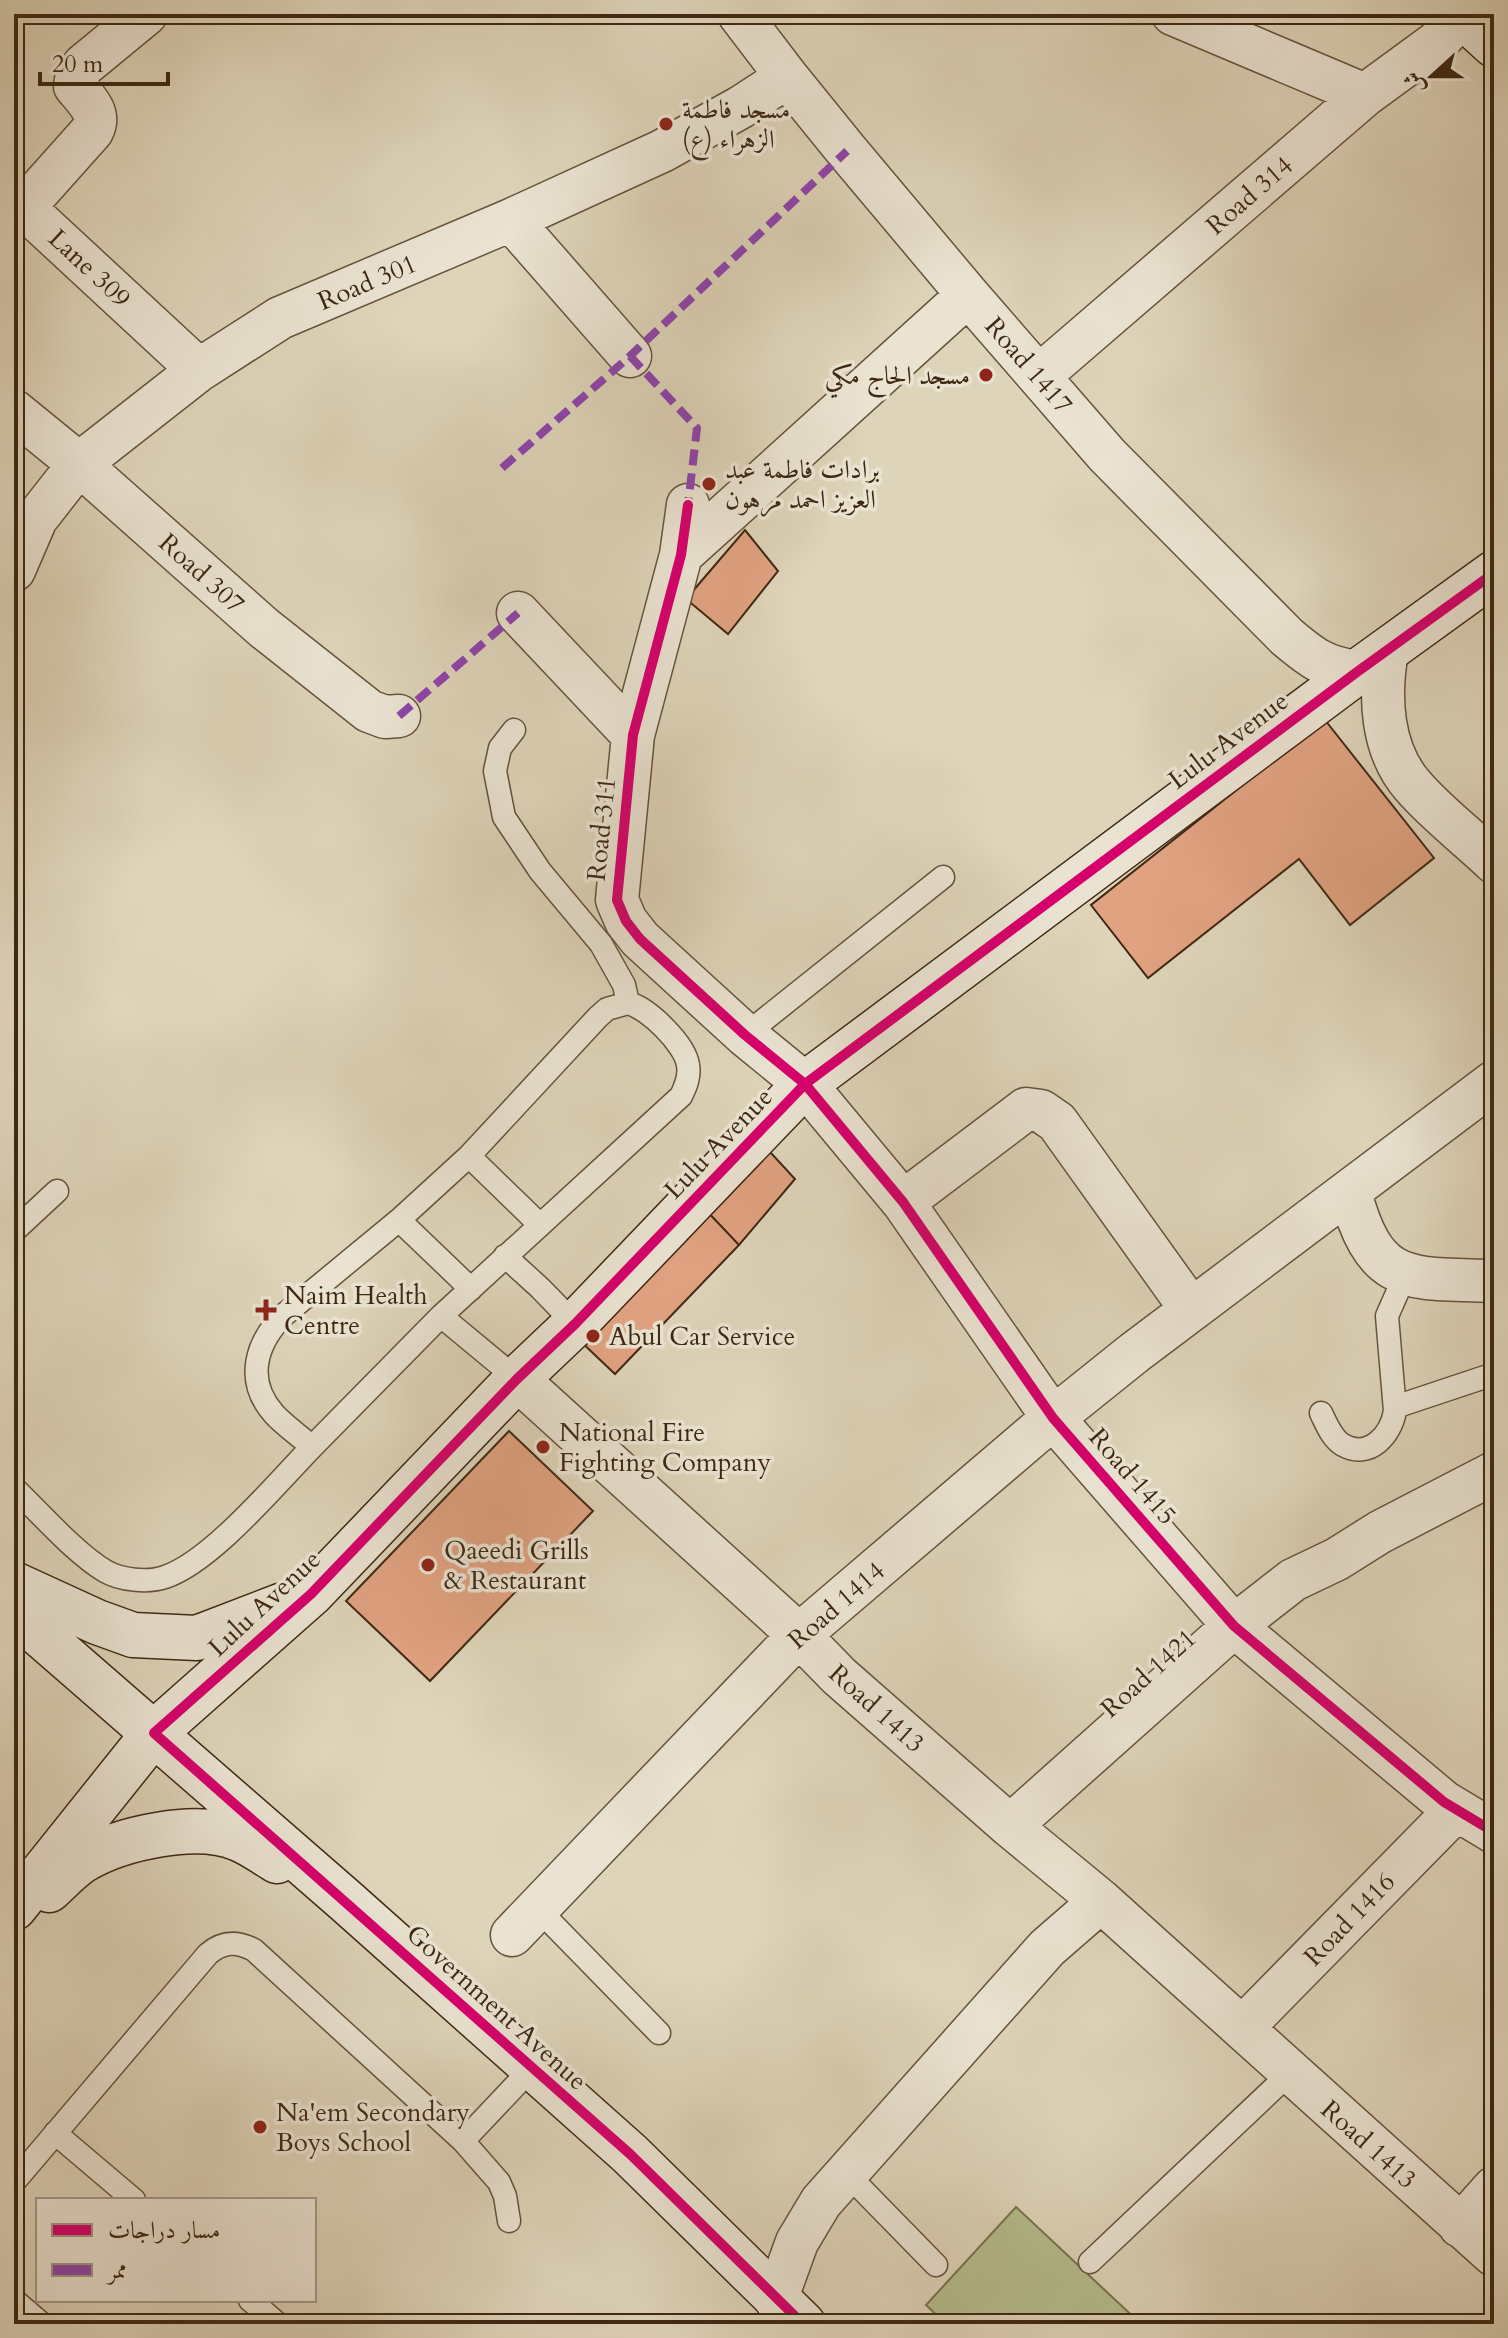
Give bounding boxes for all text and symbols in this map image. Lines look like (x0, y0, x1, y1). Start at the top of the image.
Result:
scale bar (40, 36, 168, 86)
north arrow (1392, 36, 1472, 116)
text: 20 m (52, 48, 104, 81)
text: ش (1396, 67, 1432, 98)
place label: مسجد فاطمة الزهراء (ع) (682, 92, 790, 161)
marker: مسجد فاطمة الزهراء (ع) (657, 115, 675, 133)
street label: Road 314 (1199, 148, 1300, 243)
street label: Lane 309 (41, 221, 138, 315)
street label: Road 301 (312, 246, 422, 319)
street label: Road 1417 (977, 310, 1080, 421)
place label: مسجد الحاج مكي (825, 358, 970, 399)
marker: مسجد الحاج مكي (977, 366, 995, 384)
place label: برادات فاطمة عبد العزيز احمد مرهون (725, 452, 880, 517)
marker: برادات فاطمة عبد العزيز احمد مرهون (700, 475, 718, 493)
street label: Road 307 (151, 526, 252, 621)
street label: Lulu Avenue (1161, 684, 1296, 797)
street label: Road 311 (579, 775, 624, 883)
street label: Lulu Avenue (656, 1080, 780, 1207)
place label: Naim Health Centre (284, 1278, 428, 1343)
marker: Naim Health Centre (255, 1299, 277, 1321)
place label: Abul Car Service (609, 1319, 795, 1354)
marker: Abul Car Service (584, 1327, 602, 1345)
place label: National Fire Fighting Company (559, 1415, 772, 1480)
street label: Road 1415 (1081, 1421, 1184, 1532)
marker: National Fire Fighting Company (534, 1438, 552, 1456)
place label: Qaeedi Grills & Restaurant (444, 1533, 589, 1598)
street label: Lulu Avenue (200, 1542, 328, 1665)
street label: Road 1414 (781, 1554, 892, 1657)
marker: Qaeedi Grills & Restaurant (419, 1556, 437, 1574)
street label: Road 1421 (1093, 1621, 1204, 1726)
street label: Road 1413 (821, 1656, 932, 1761)
street label: Road 1416 (1296, 1865, 1403, 1974)
street label: Government Avenue (399, 1917, 595, 2098)
street label: Road 1413 (1313, 2092, 1424, 2197)
place label: Na'em Secondary Boys School (276, 2095, 470, 2160)
marker: Na'em Secondary Boys School (251, 2118, 269, 2136)
legend (36, 2198, 316, 2302)
text: مسار دراجات (108, 2214, 220, 2247)
text: ممر (105, 2254, 127, 2287)

